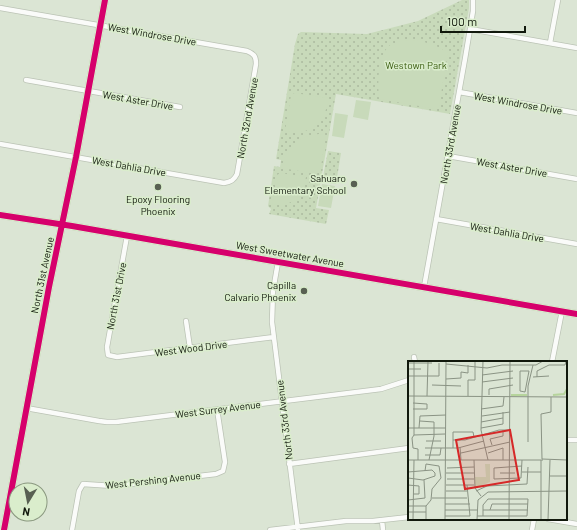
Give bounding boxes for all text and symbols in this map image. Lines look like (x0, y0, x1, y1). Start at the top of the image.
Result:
scale bar (441, 8, 525, 34)
text: 100 m (447, 14, 477, 28)
street label: West Windrose Drive (107, 20, 197, 48)
park label: Westown Park (385, 59, 447, 71)
street label: North 32nd Avenue (234, 77, 260, 159)
street label: West Aster Drive (102, 88, 174, 112)
street label: West Windrose Drive (473, 89, 563, 117)
street label: North 33rd Avenue (437, 103, 463, 185)
street label: West Dahlia Drive (91, 154, 167, 178)
street label: West Aster Drive (476, 155, 548, 179)
place label: Sahuaro Elementary School (265, 172, 346, 196)
marker: Sahuaro Elementary School (349, 179, 359, 189)
marker: Epoxy Flooring Phoenix (153, 182, 163, 192)
place label: Epoxy Flooring Phoenix (126, 193, 190, 217)
street label: West Dahlia Drive (469, 220, 545, 244)
street label: North 31st Avenue (28, 236, 56, 314)
street label: West Sweetwater Avenue (235, 239, 345, 269)
street label: North 31st Drive (104, 261, 128, 331)
place label: Capilla Calvario Phoenix (224, 279, 296, 303)
marker: Capilla Calvario Phoenix (299, 286, 309, 296)
street label: West Wood Drive (154, 338, 228, 358)
inset map (408, 361, 567, 520)
street label: North 33rd Avenue (273, 379, 295, 461)
street label: West Surrey Avenue (175, 398, 261, 420)
street label: West Pershing Avenue (105, 469, 201, 491)
north arrow (8, 482, 48, 522)
text: N (21, 505, 31, 519)

